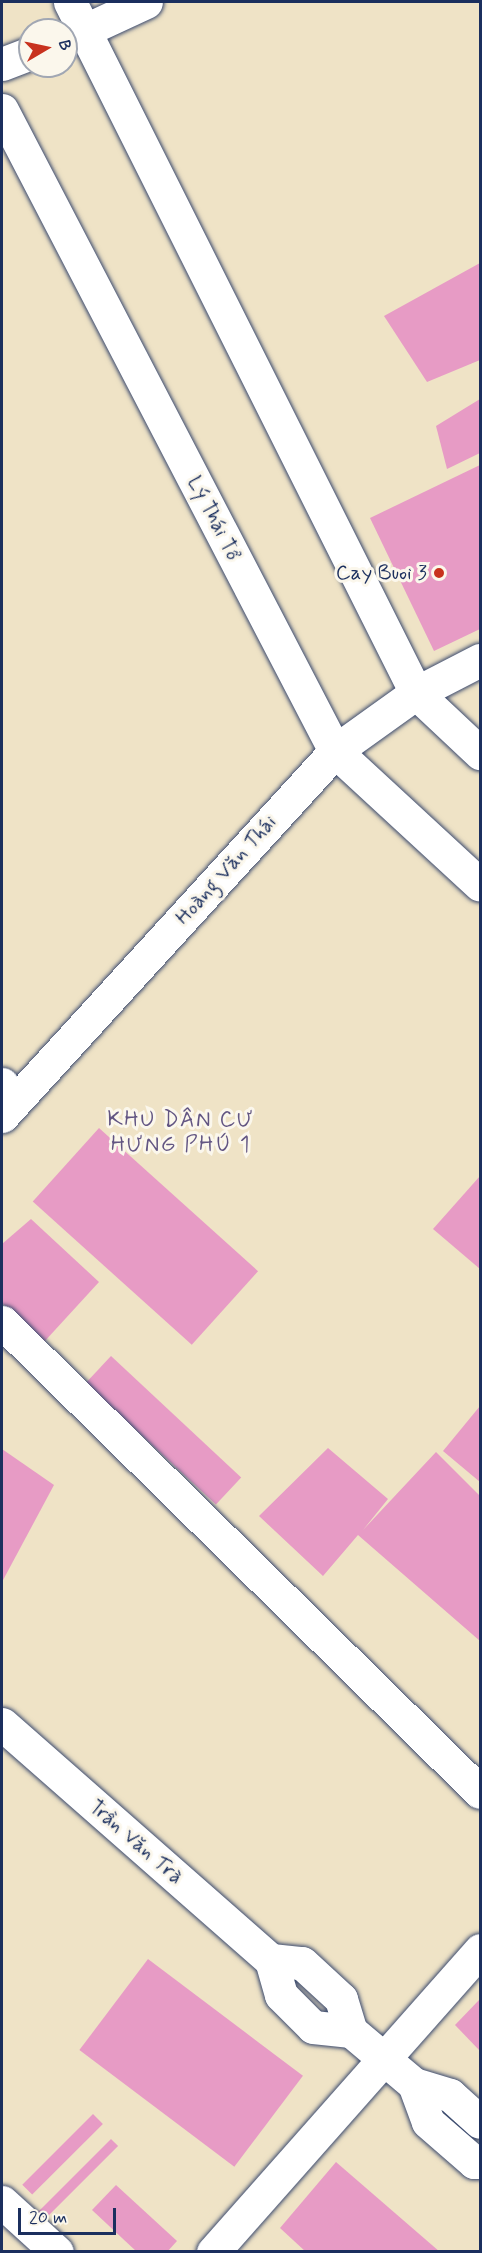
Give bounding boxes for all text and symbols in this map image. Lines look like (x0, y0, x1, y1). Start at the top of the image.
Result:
north arrow (18, 18, 78, 78)
text: B (53, 39, 75, 52)
street label: Lý Thái Tổ (182, 471, 246, 565)
place label: Cay Buoi 3 (334, 560, 427, 586)
marker: Cay Buoi 3 (432, 566, 446, 580)
street label: Hoàng Văn Thái (171, 811, 281, 929)
district label: KHU DÂN CƯ HƯNG PHÚ 1 (108, 1107, 254, 1158)
street label: Trần Văn Trà (85, 1796, 187, 1888)
scale bar (21, 2196, 118, 2234)
text: 20 m (29, 2206, 67, 2230)

